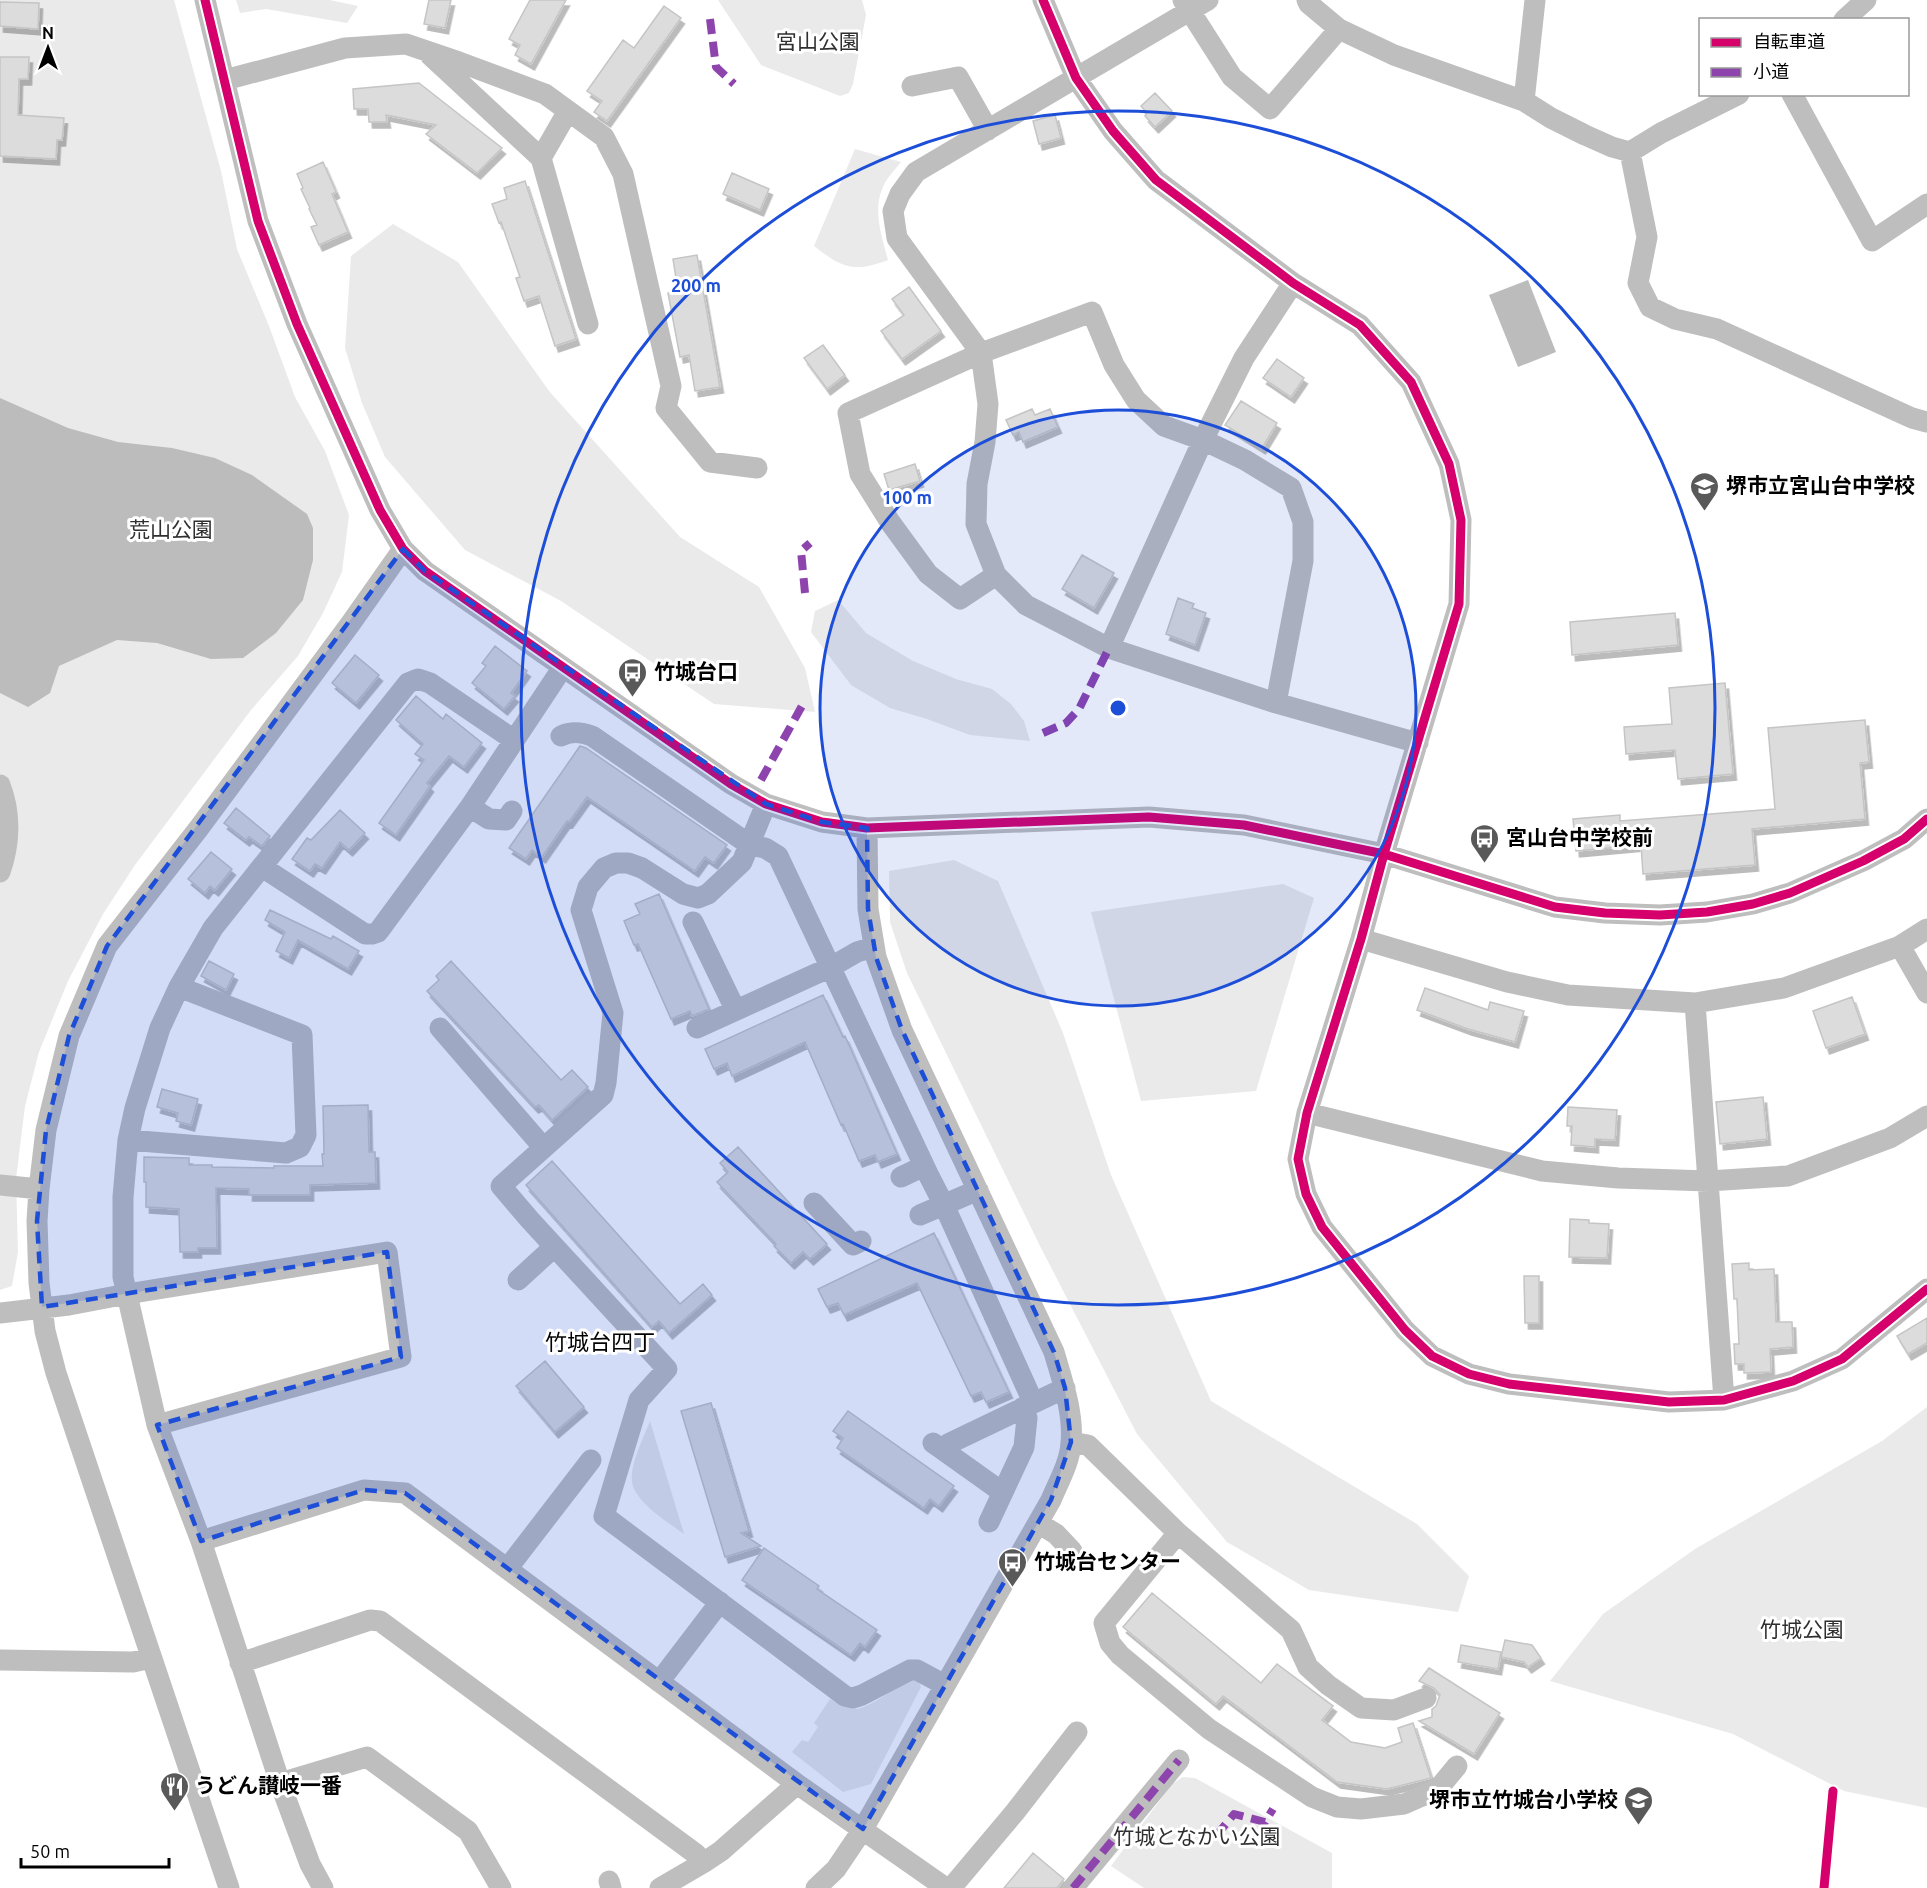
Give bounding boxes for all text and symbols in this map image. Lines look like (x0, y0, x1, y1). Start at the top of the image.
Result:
north arrow (18, 18, 78, 78)
legend (1699, 18, 1909, 96)
text: N (42, 24, 54, 42)
park label: 宮山公園 (776, 29, 860, 53)
text: 自転車道 (1753, 31, 1825, 51)
text: 小道 (1753, 61, 1789, 81)
text: 200 m (671, 275, 721, 295)
school or university icon: 堺市立宮山台中学校 (1689, 470, 1721, 512)
place label: 堺市立宮山台中学校 (1726, 473, 1915, 497)
text: 100 m (882, 487, 932, 507)
park label: 荒山公園 (129, 517, 213, 541)
bus stop icon: 竹城台口 (617, 656, 649, 698)
place label: 竹城台口 (654, 659, 738, 683)
centre of rings (1108, 698, 1128, 718)
bus stop icon: 宮山台中学校前 (1469, 822, 1501, 864)
place label: 宮山台中学校前 (1506, 825, 1653, 849)
district label: 竹城台四丁 (545, 1329, 655, 1354)
bus stop icon: 竹城台センター (997, 1546, 1029, 1588)
place label: 竹城台センター (1034, 1549, 1181, 1573)
park label: 竹城公園 (1760, 1617, 1844, 1641)
restaurant icon: うどん讃岐一番 (158, 1770, 190, 1812)
place label: うどん讃岐一番 (195, 1773, 342, 1797)
school or university icon: 堺市立竹城台小学校 (1623, 1784, 1655, 1826)
place label: 堺市立竹城台小学校 (1429, 1787, 1618, 1811)
park label: 竹城となかい公園 (1113, 1824, 1281, 1848)
scale bar (21, 1831, 170, 1869)
text: 50 m (30, 1841, 70, 1861)

